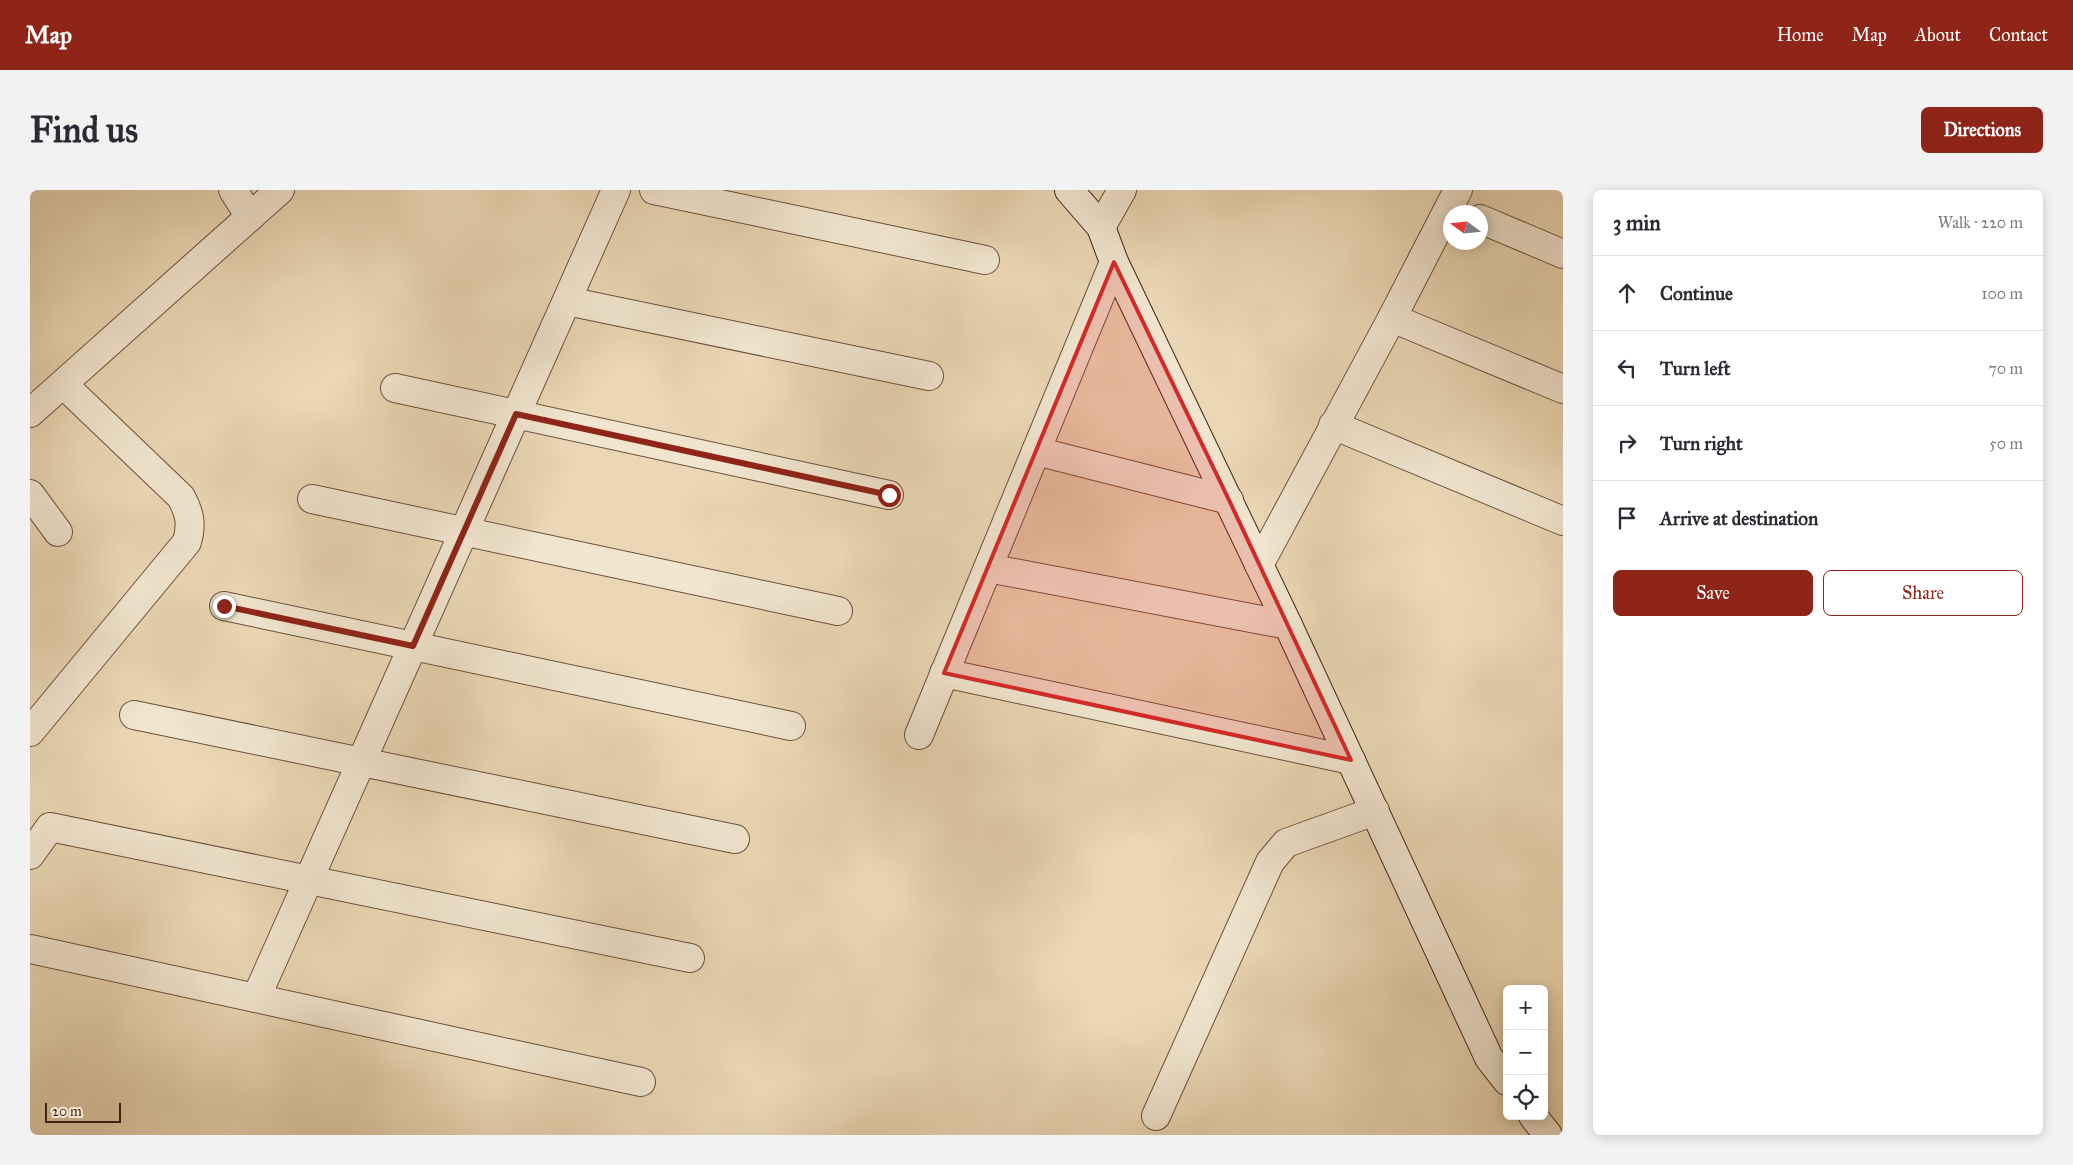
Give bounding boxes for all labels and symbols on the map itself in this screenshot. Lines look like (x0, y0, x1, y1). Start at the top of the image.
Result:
north arrow (1443, 205, 1488, 250)
route start (878, 484, 901, 507)
route end (213, 595, 236, 618)
scale bar (45, 1100, 121, 1123)

